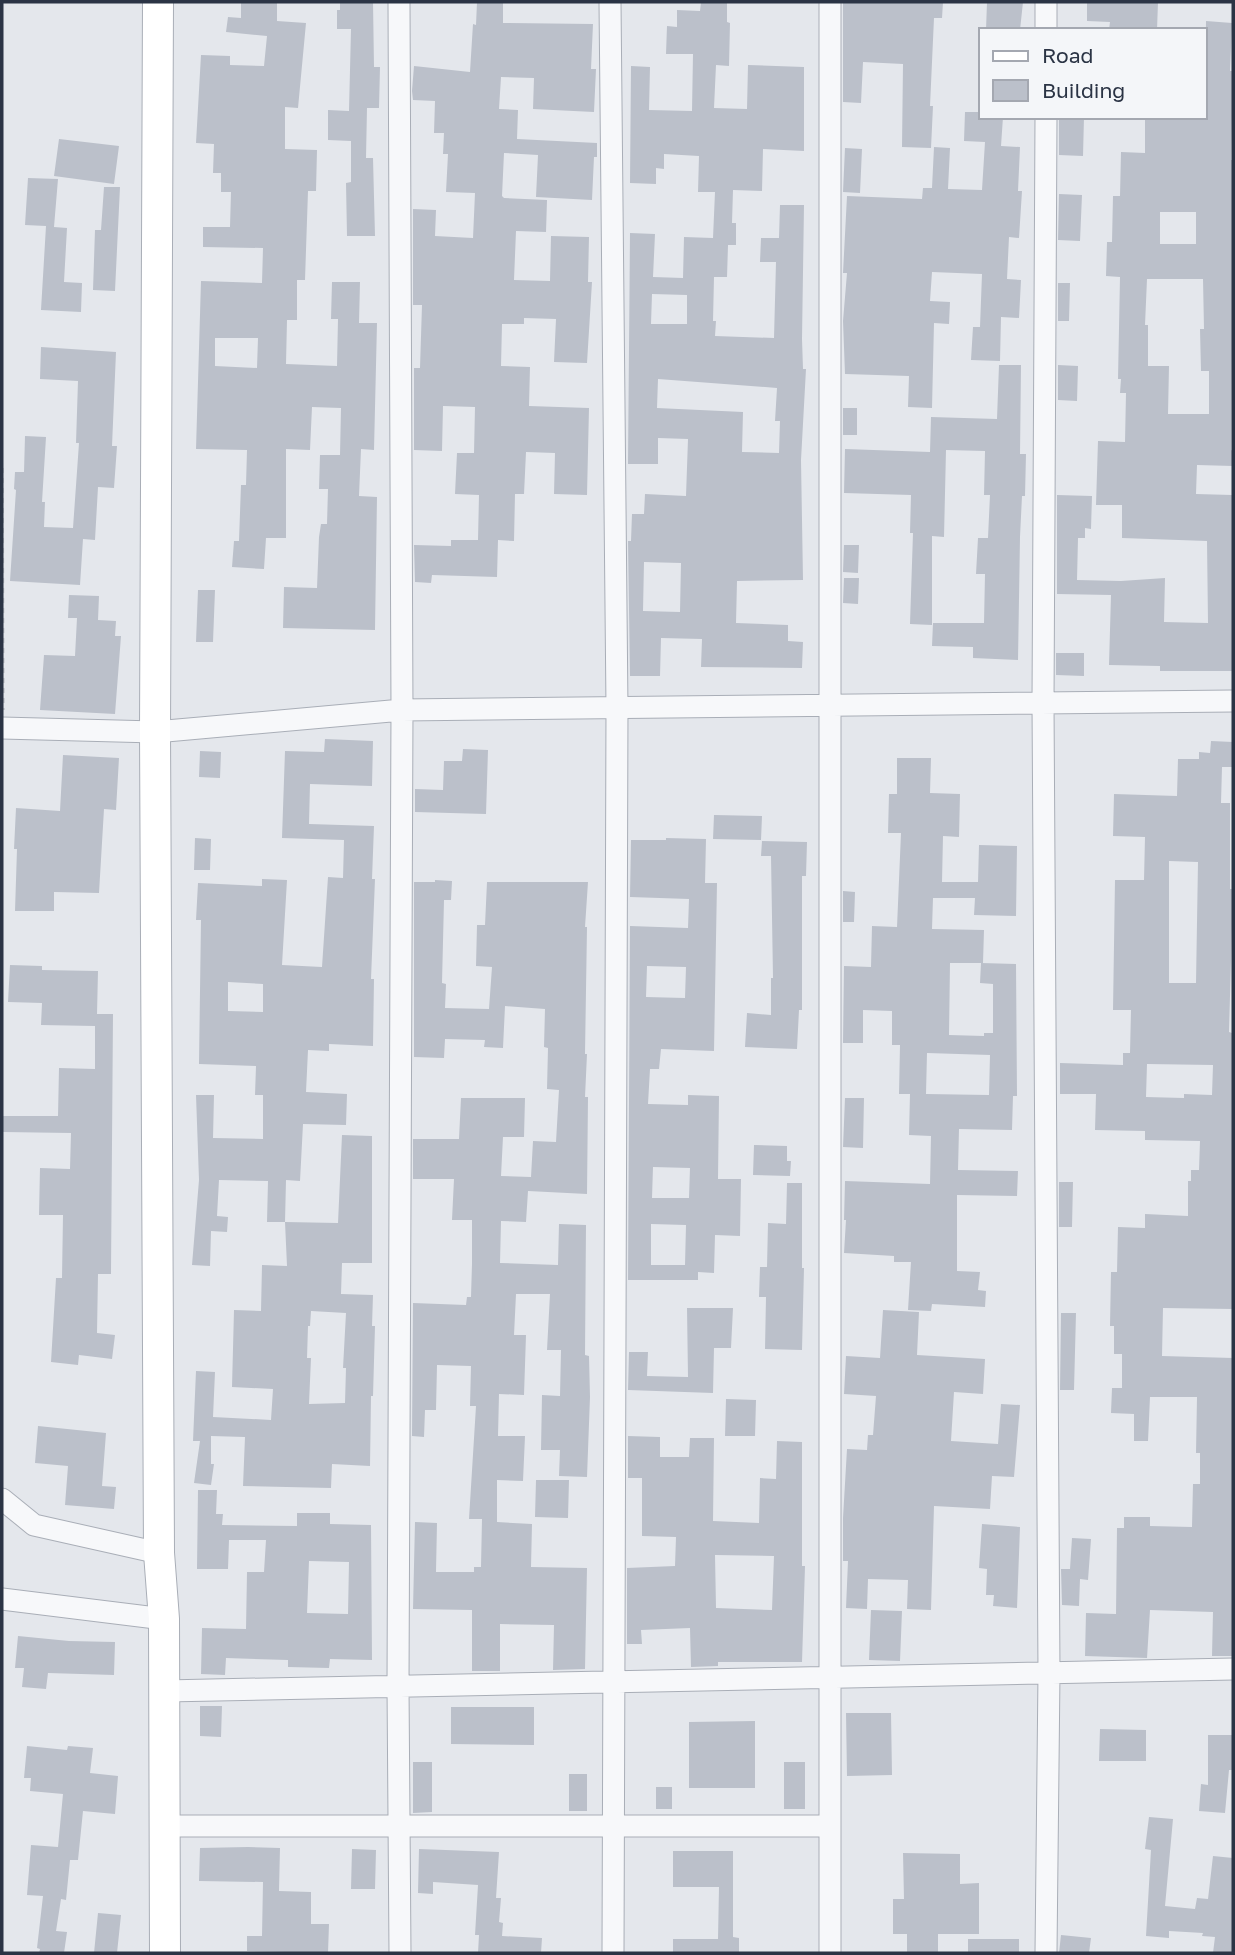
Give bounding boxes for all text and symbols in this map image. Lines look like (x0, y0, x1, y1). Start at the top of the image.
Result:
legend (979, 28, 1207, 119)
text: Road (1042, 42, 1093, 68)
text: Building (1042, 77, 1125, 103)

